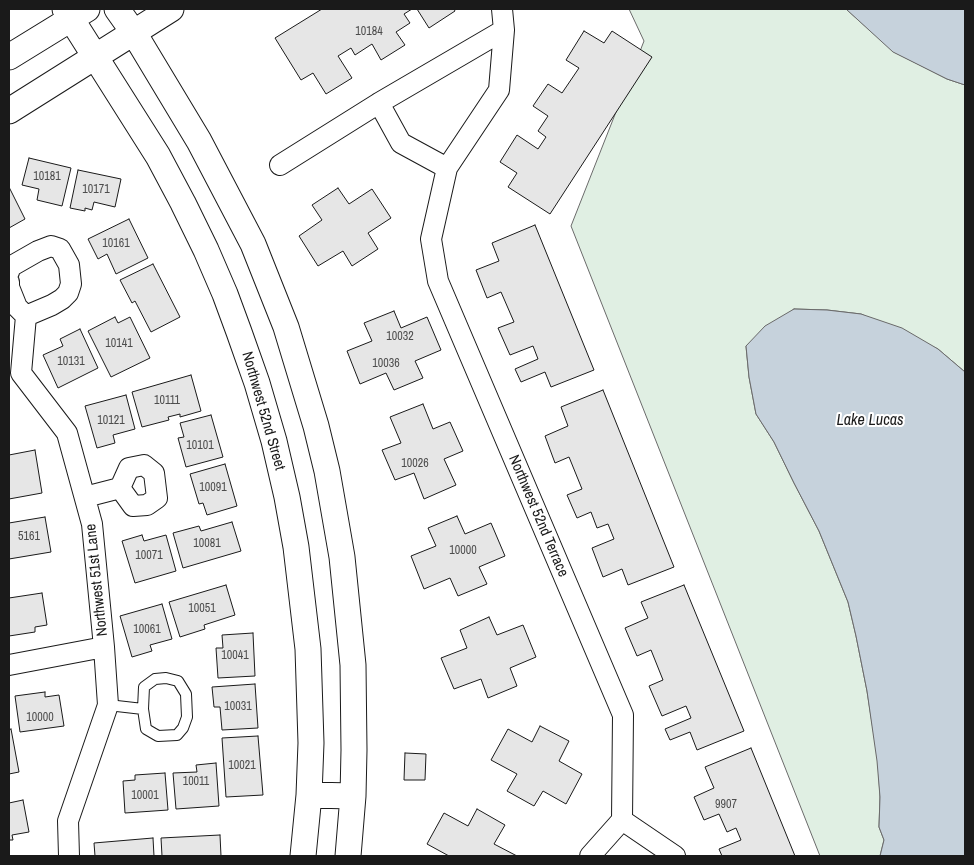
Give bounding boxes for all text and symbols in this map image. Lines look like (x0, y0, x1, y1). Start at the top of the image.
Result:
house number: 10184 (355, 25, 383, 39)
house number: 10181 (33, 170, 61, 184)
house number: 10171 (82, 183, 110, 197)
house number: 10161 (102, 237, 130, 251)
house number: 10032 (386, 330, 414, 344)
house number: 10141 (105, 337, 133, 351)
street label: Northwest 52nd Street (237, 350, 289, 472)
house number: 10131 (57, 355, 85, 369)
house number: 10036 (372, 357, 400, 371)
house number: 10111 (154, 394, 180, 408)
water label: Lake Lucas (836, 411, 904, 431)
house number: 10121 (97, 414, 125, 428)
house number: 10101 (186, 439, 214, 453)
street label: Northwest 52nd Terrace (504, 452, 572, 580)
house number: 10026 (401, 457, 429, 471)
house number: 10091 (199, 481, 227, 495)
street label: Northwest 51st Lane (82, 523, 112, 637)
house number: 5161 (18, 530, 40, 544)
house number: 10081 (193, 537, 221, 551)
house number: 10000 (449, 544, 477, 558)
house number: 10071 (135, 549, 163, 563)
house number: 10051 (188, 602, 216, 616)
house number: 10061 (133, 623, 161, 637)
house number: 10041 (221, 649, 249, 663)
house number: 10031 (224, 700, 252, 714)
house number: 10000 (26, 711, 54, 725)
house number: 10021 (228, 759, 256, 773)
house number: 10011 (183, 775, 209, 789)
house number: 10001 (131, 789, 159, 803)
house number: 9907 (715, 798, 737, 812)

